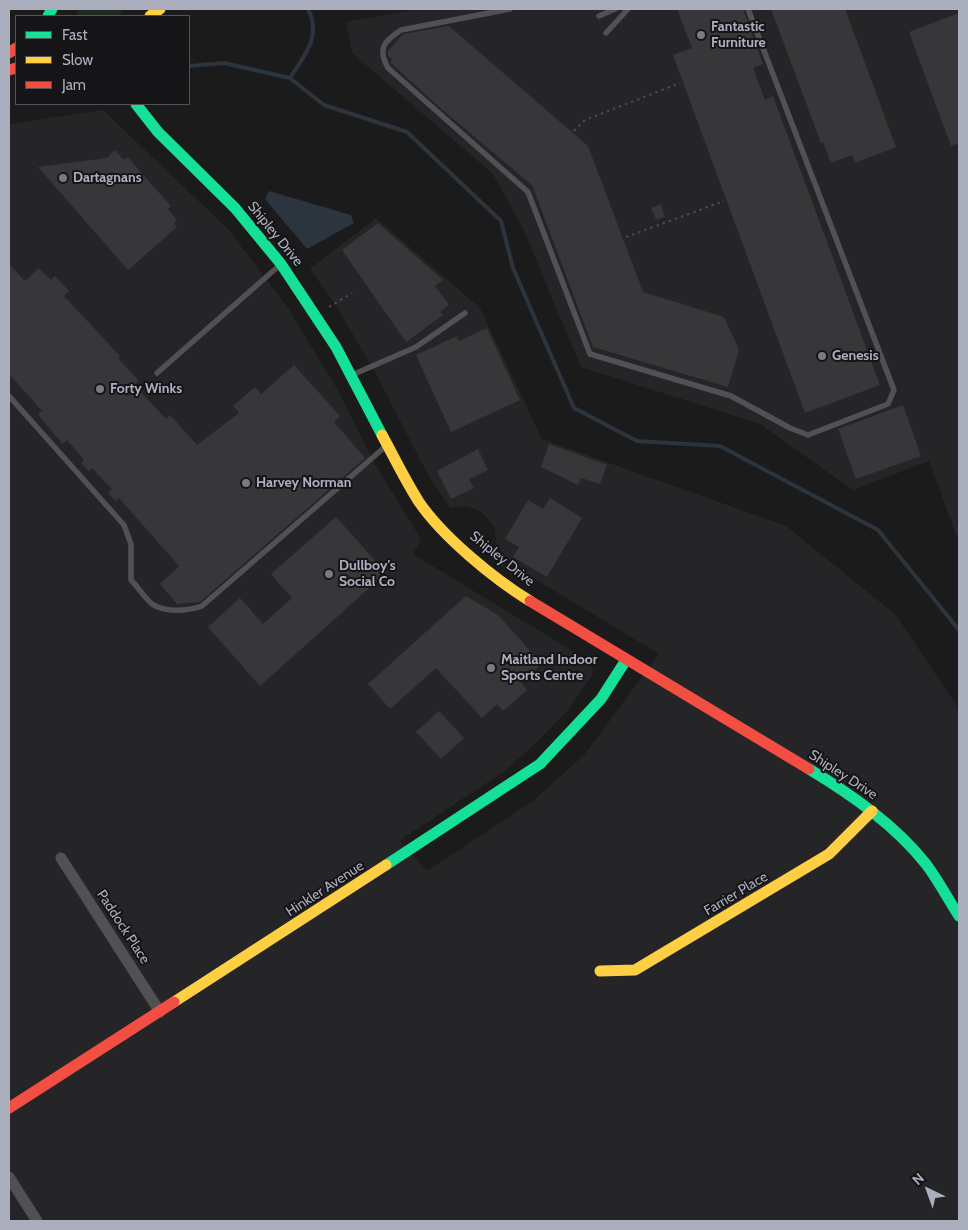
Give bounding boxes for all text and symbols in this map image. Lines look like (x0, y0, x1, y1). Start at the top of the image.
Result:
legend (15, 15, 190, 105)
place label: Fantastic Furniture (711, 19, 766, 52)
text: Fast (62, 26, 87, 44)
marker: Fantastic Furniture (695, 29, 707, 41)
text: Slow (62, 51, 93, 69)
text: Jam (62, 76, 86, 94)
place label: Dartagnans (73, 170, 142, 186)
marker: Dartagnans (57, 172, 69, 184)
street label: Shipley Drive (244, 198, 306, 270)
place label: Genesis (832, 348, 879, 364)
marker: Genesis (816, 350, 828, 362)
place label: Forty Winks (110, 381, 182, 397)
marker: Forty Winks (94, 383, 106, 395)
place label: Harvey Norman (256, 475, 351, 491)
marker: Harvey Norman (240, 477, 252, 489)
street label: Shipley Drive (466, 528, 538, 590)
place label: Dullboy's Social Co (339, 558, 396, 590)
marker: Dullboy's Social Co (323, 568, 335, 580)
place label: Maitland Indoor Sports Centre (501, 652, 597, 684)
marker: Maitland Indoor Sports Centre (485, 662, 497, 674)
street label: Shipley Drive (806, 747, 880, 803)
street label: Hinkler Avenue (283, 858, 367, 920)
street label: Farrier Place (701, 868, 771, 920)
street label: Paddock Place (93, 887, 153, 967)
north arrow (903, 1165, 953, 1215)
text: N (908, 1169, 928, 1189)

